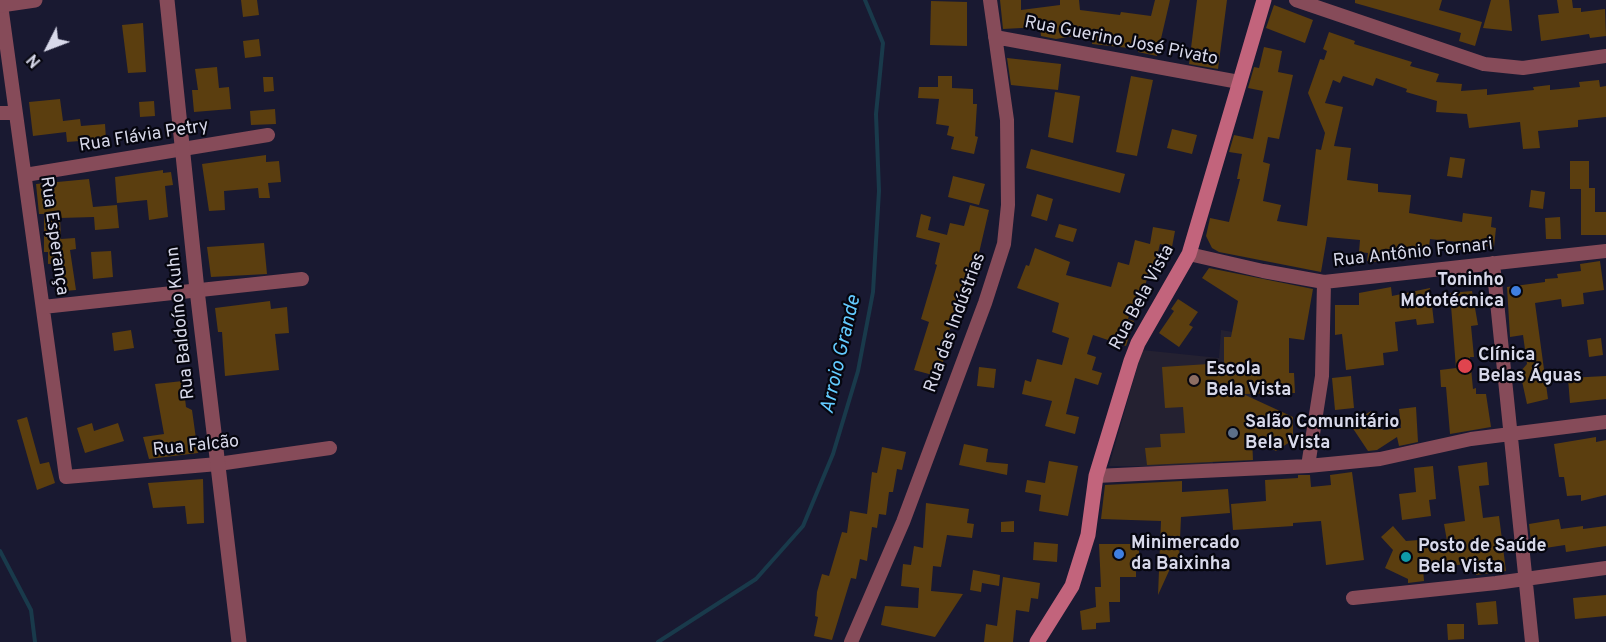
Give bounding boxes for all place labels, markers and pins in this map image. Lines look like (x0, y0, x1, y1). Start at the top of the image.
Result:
place label: Toninho Mototécnica (1400, 270, 1504, 312)
marker: Toninho Mototécnica (1509, 284, 1523, 298)
place label: Clínica Belas Águas (1478, 345, 1582, 388)
marker: Clínica Belas Águas (1456, 357, 1474, 375)
place label: Escola Bela Vista (1206, 359, 1291, 401)
marker: Escola Bela Vista (1187, 373, 1201, 387)
place label: Salão Comunitário Bela Vista (1245, 412, 1399, 454)
marker: Salão Comunitário Bela Vista (1226, 426, 1240, 440)
place label: Minimercado da Baixinha (1131, 533, 1240, 576)
place label: Posto de Saúde Bela Vista (1418, 536, 1547, 578)
marker: Minimercado da Baixinha (1112, 547, 1126, 561)
marker: Posto de Saúde Bela Vista (1399, 550, 1413, 564)

